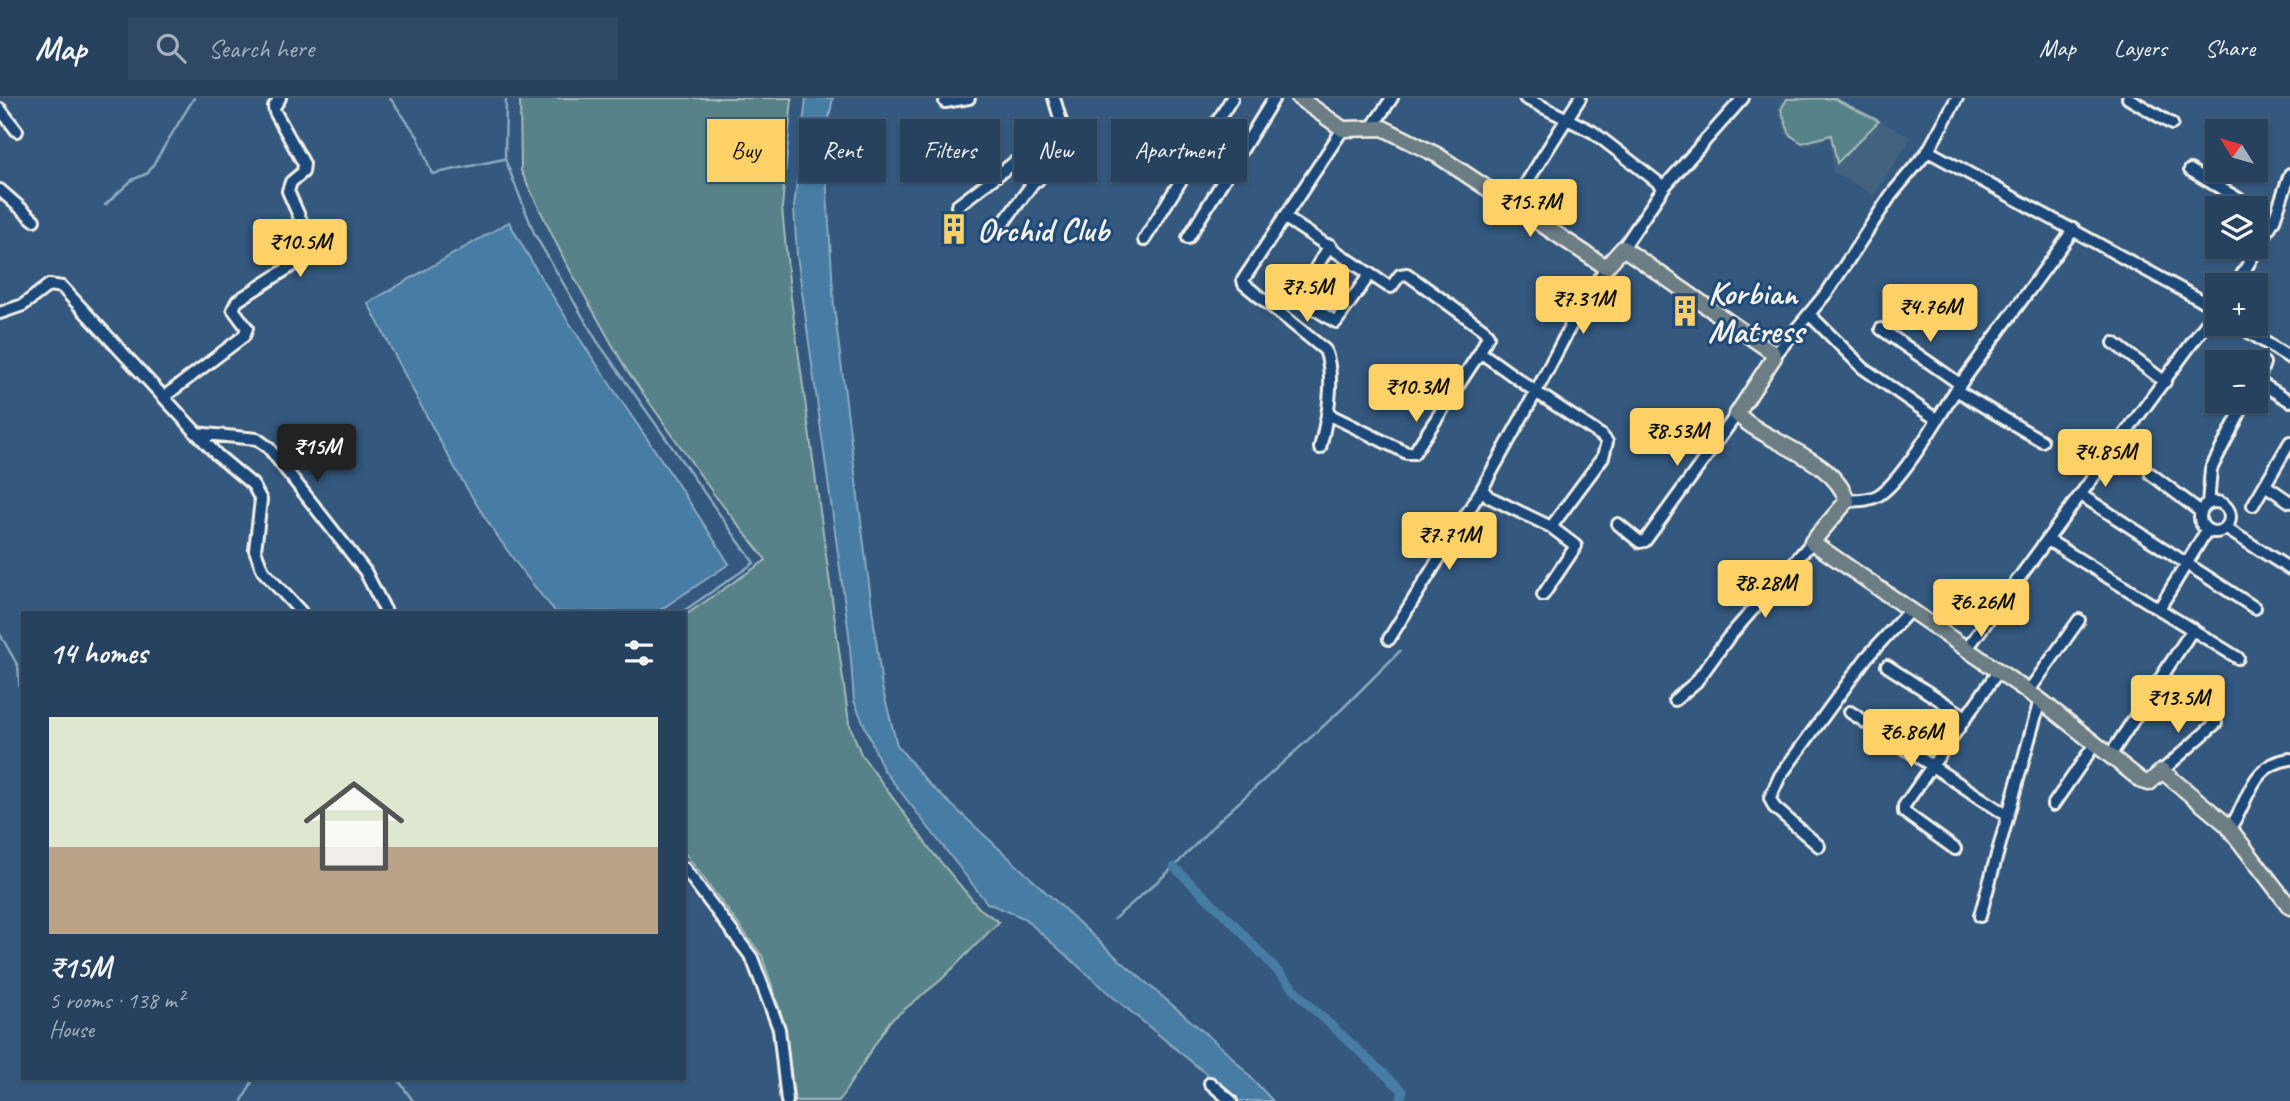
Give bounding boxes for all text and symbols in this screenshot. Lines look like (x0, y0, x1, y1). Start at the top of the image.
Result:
search box (128, 17, 618, 80)
text: Map (35, 27, 86, 69)
icon: search (152, 29, 190, 67)
text: Search here (208, 32, 314, 65)
text: Map (2039, 33, 2076, 63)
text: Layers (2114, 33, 2167, 63)
text: Share (2205, 33, 2255, 63)
chip: Buy (707, 119, 785, 182)
chip: Rent (799, 119, 886, 182)
chip: Filters (900, 119, 1000, 182)
chip: New (1014, 119, 1097, 182)
chip: Apartment (1111, 119, 1247, 182)
north arrow (2205, 119, 2268, 182)
map controls (2205, 119, 2268, 413)
pin: ₹15.7M (1473, 180, 1587, 239)
text: ₹15.7M (1499, 187, 1561, 216)
button: layers (2205, 196, 2268, 259)
place label: Orchid Club (977, 209, 1111, 251)
building icon: Orchid Club (937, 212, 971, 246)
pin: ₹10.5M (243, 220, 357, 279)
text: ₹10.5M (269, 227, 331, 256)
pin: ₹7.5M (1258, 264, 1356, 324)
text: ₹7.5M (1281, 272, 1333, 301)
place label: Korbian Matress (1708, 272, 1807, 352)
button: + (2205, 273, 2268, 336)
pin: ₹7.31M (1526, 276, 1640, 336)
text: ₹7.31M (1552, 284, 1614, 313)
pin: ₹4.76M (1873, 285, 1987, 344)
text: ₹4.76M (1898, 292, 1962, 321)
building icon: Korbian Matress (1668, 294, 1702, 328)
button: − (2205, 350, 2268, 413)
pin: ₹10.3M (1359, 364, 1473, 424)
text: ₹10.3M (1385, 372, 1447, 401)
pin: ₹8.53M (1620, 408, 1734, 468)
text: ₹8.53M (1646, 416, 1708, 445)
pin: ₹15M (276, 424, 358, 484)
pin: ₹4.85M (2048, 430, 2162, 489)
text: ₹15M (293, 432, 341, 461)
text: ₹4.85M (2074, 437, 2136, 466)
pin: ₹7.71M (1392, 512, 1506, 572)
text: ₹7.71M (1418, 520, 1480, 549)
pin: ₹8.28M (1708, 560, 1822, 620)
text: ₹8.28M (1734, 568, 1796, 597)
pin: ₹6.26M (1924, 580, 2038, 639)
text: ₹6.26M (1949, 587, 2013, 616)
text: 14 homes (49, 634, 147, 672)
icon: filters (620, 634, 658, 672)
pin: ₹13.5M (2121, 676, 2235, 735)
text: ₹13.5M (2147, 683, 2209, 712)
pin: ₹6.86M (1854, 710, 1968, 769)
text: ₹6.86M (1879, 717, 1943, 746)
icon: home (291, 763, 417, 889)
text: ₹15M (49, 948, 111, 986)
text: 5 rooms · 138 m² (49, 986, 184, 1015)
text: House (49, 1015, 94, 1044)

